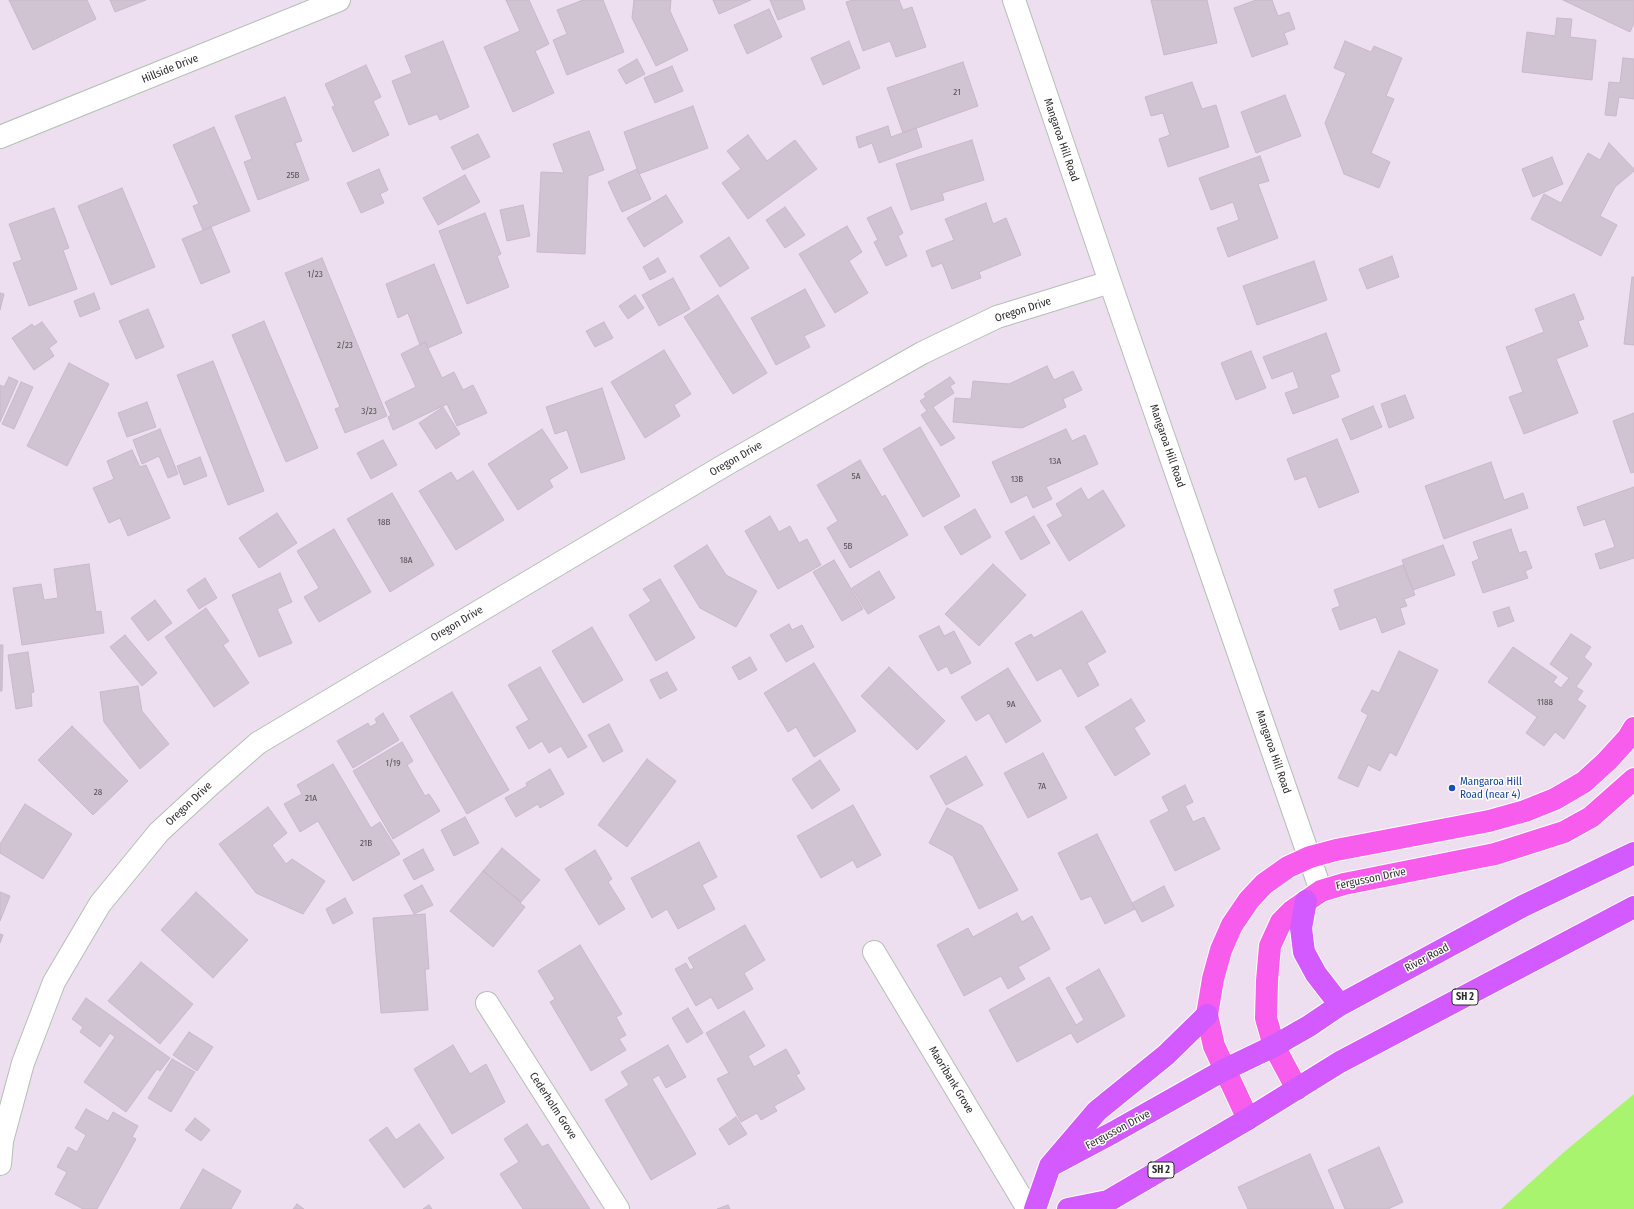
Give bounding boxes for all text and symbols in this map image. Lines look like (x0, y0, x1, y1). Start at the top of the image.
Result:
street label: Hillside Drive (140, 52, 200, 86)
house number: 21 (953, 87, 961, 97)
street label: Mangaroa Hill Road (1041, 97, 1081, 183)
house number: 25B (286, 170, 300, 180)
house number: 1/23 (307, 269, 323, 279)
street label: Oregon Drive (993, 295, 1053, 325)
house number: 2/23 (337, 340, 353, 350)
street label: Mangaroa Hill Road (1147, 403, 1187, 489)
house number: 3/23 (361, 406, 377, 416)
street label: Oregon Drive (707, 439, 765, 479)
house number: 13A (1049, 456, 1061, 466)
house number: 5A (852, 471, 860, 481)
house number: 13B (1011, 474, 1023, 484)
house number: 18B (378, 517, 390, 527)
house number: 5B (843, 541, 853, 551)
house number: 18A (400, 555, 412, 565)
street label: Oregon Drive (429, 603, 485, 645)
house number: 1188 (1537, 697, 1553, 707)
house number: 9A (1006, 699, 1016, 709)
street label: Mangaroa Hill Road (1253, 709, 1293, 795)
house number: 1/19 (385, 758, 401, 768)
place label: Mangaroa Hill Road (near 4) (1460, 775, 1522, 801)
street label: Oregon Drive (163, 779, 215, 829)
house number: 7A (1038, 781, 1046, 791)
marker: Mangaroa Hill Road (near 4) (1447, 783, 1457, 793)
house number: 28 (94, 787, 102, 797)
house number: 21A (305, 793, 317, 803)
house number: 21B (360, 838, 372, 848)
street label: Fergusson Drive (1335, 865, 1407, 893)
street label: River Road (1403, 941, 1451, 975)
road number: SH 2 (1452, 989, 1478, 1005)
street label: Maoribank Grove (926, 1044, 976, 1116)
street label: Cederholm Grove (526, 1070, 580, 1142)
street label: Fergusson Drive (1084, 1107, 1152, 1153)
road number: SH 2 (1148, 1162, 1174, 1178)

